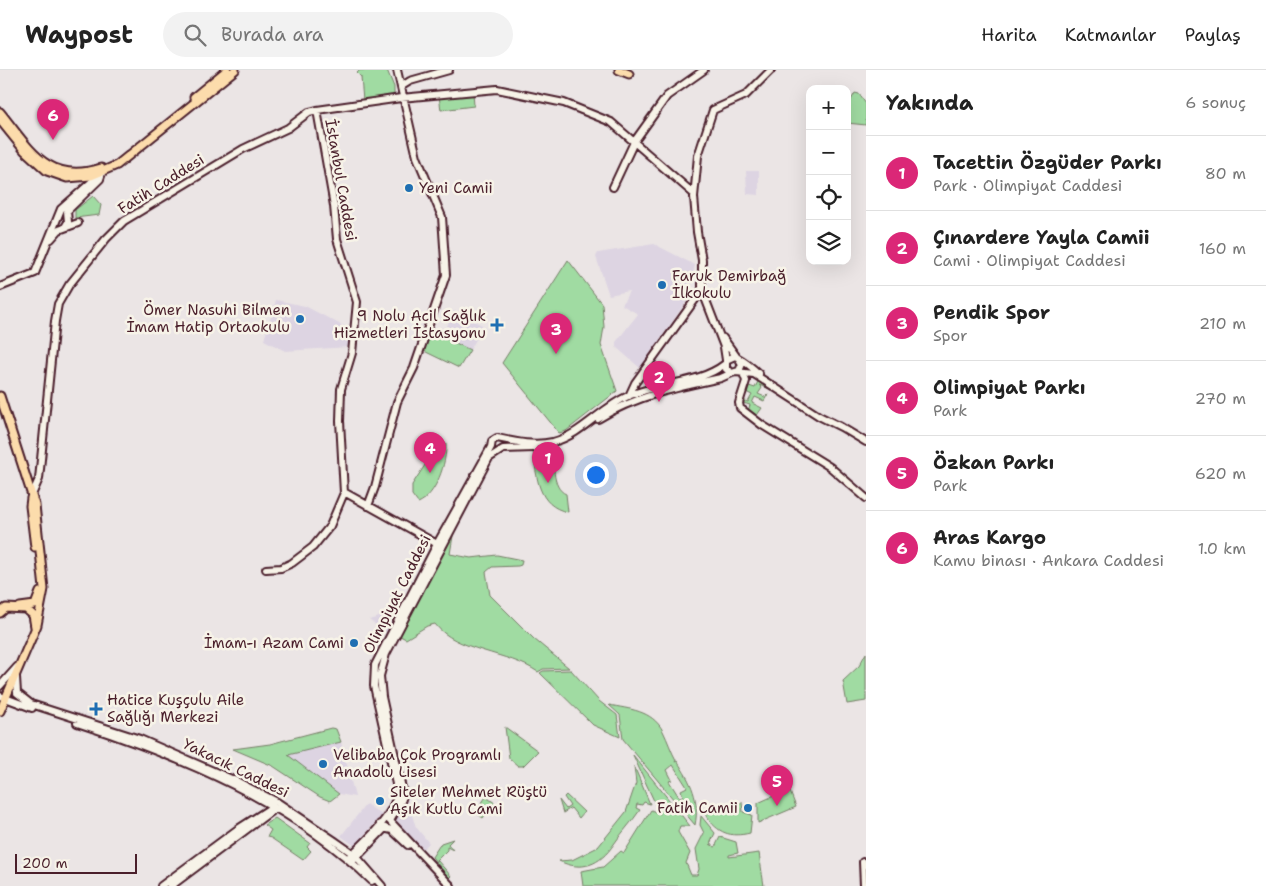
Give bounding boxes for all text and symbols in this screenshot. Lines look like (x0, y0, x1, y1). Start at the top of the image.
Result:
search box (163, 12, 513, 57)
text: Waypost (25, 19, 133, 51)
icon: search (181, 21, 209, 49)
text: Burada ara (221, 22, 324, 47)
text: Harita (981, 23, 1037, 47)
text: Katmanlar (1065, 23, 1157, 47)
text: Paylaş (1185, 23, 1241, 47)
map controls (806, 85, 851, 265)
button: + (806, 85, 851, 130)
text: Yakında (886, 89, 973, 117)
text: 6 sonuç (1185, 92, 1246, 113)
pin: 6 (37, 99, 69, 140)
street label: İstanbul Caddesi (320, 117, 362, 243)
button: − (806, 130, 851, 175)
street label: Fatih Caddesi (114, 149, 208, 219)
text: Tacettin Özgüder Parkı (933, 150, 1162, 175)
text: 1 (898, 163, 906, 184)
text: 80 m (1205, 163, 1246, 184)
button: locate (806, 175, 851, 220)
text: Park · Olimpiyat Caddesi (933, 175, 1122, 196)
place label: Yeni Camii (419, 178, 493, 198)
marker: Yeni Camii (403, 182, 415, 194)
button: layers (806, 220, 851, 265)
text: Çınardere Yayla Camii (933, 225, 1150, 250)
text: 2 (896, 238, 908, 259)
text: 160 m (1199, 238, 1246, 259)
text: Cami · Olimpiyat Caddesi (933, 250, 1126, 271)
place label: Faruk Demirbağ İlkokulu (672, 266, 786, 303)
marker: Faruk Demirbağ İlkokulu (656, 279, 668, 291)
place label: Ömer Nasuhi Bilmen İmam Hatip Ortaokulu (126, 300, 290, 337)
text: Pendik Spor (933, 300, 1050, 325)
place label: 9 Nolu Acil Sağlık Hizmetleri İstasyonu (334, 306, 486, 343)
marker: Ömer Nasuhi Bilmen İmam Hatip Ortaokulu (294, 313, 306, 325)
pin: 3 (540, 313, 572, 354)
text: 3 (896, 313, 908, 334)
text: 210 m (1199, 313, 1246, 334)
marker: 9 Nolu Acil Sağlık Hizmetleri İstasyonu (490, 318, 504, 332)
text: Spor (933, 325, 968, 346)
pin: 2 (643, 361, 675, 402)
text: Olimpiyat Parkı (933, 375, 1086, 400)
text: 4 (896, 388, 908, 409)
text: 270 m (1195, 388, 1246, 409)
text: Park (933, 400, 967, 421)
pin: 4 (414, 432, 446, 473)
pin: 1 (532, 442, 564, 483)
text: Özkan Parkı (933, 450, 1054, 475)
your location (583, 462, 609, 488)
text: 5 (897, 463, 907, 484)
text: 620 m (1195, 463, 1246, 484)
text: Park (933, 475, 967, 496)
text: Aras Kargo (933, 525, 1046, 550)
street label: Olimpiyat Caddesi (358, 531, 436, 657)
text: 6 (896, 538, 908, 559)
text: 1.0 km (1198, 538, 1246, 559)
text: Kamu binası · Ankara Caddesi (933, 550, 1164, 571)
place label: İmam-ı Azam Cami (204, 633, 344, 653)
marker: İmam-ı Azam Cami (348, 637, 360, 649)
place label: Hatice Kuşçulu Aile Sağlığı Merkezi (107, 690, 244, 727)
marker: Hatice Kuşçulu Aile Sağlığı Merkezi (89, 702, 103, 716)
street label: Yakacık Caddesi (180, 734, 292, 802)
place label: Velibaba Çok Programlı Anadolu Lisesi (333, 745, 501, 782)
marker: Velibaba Çok Programlı Anadolu Lisesi (317, 758, 329, 770)
pin: 5 (761, 765, 793, 806)
place label: Siteler Mehmet Rüştü Aşık Kutlu Cami (390, 782, 547, 819)
marker: Siteler Mehmet Rüştü Aşık Kutlu Cami (374, 795, 386, 807)
place label: Fatih Camii (657, 798, 738, 818)
marker: Fatih Camii (742, 802, 754, 814)
scale bar (15, 851, 138, 874)
text: 200 m (22, 854, 68, 872)

